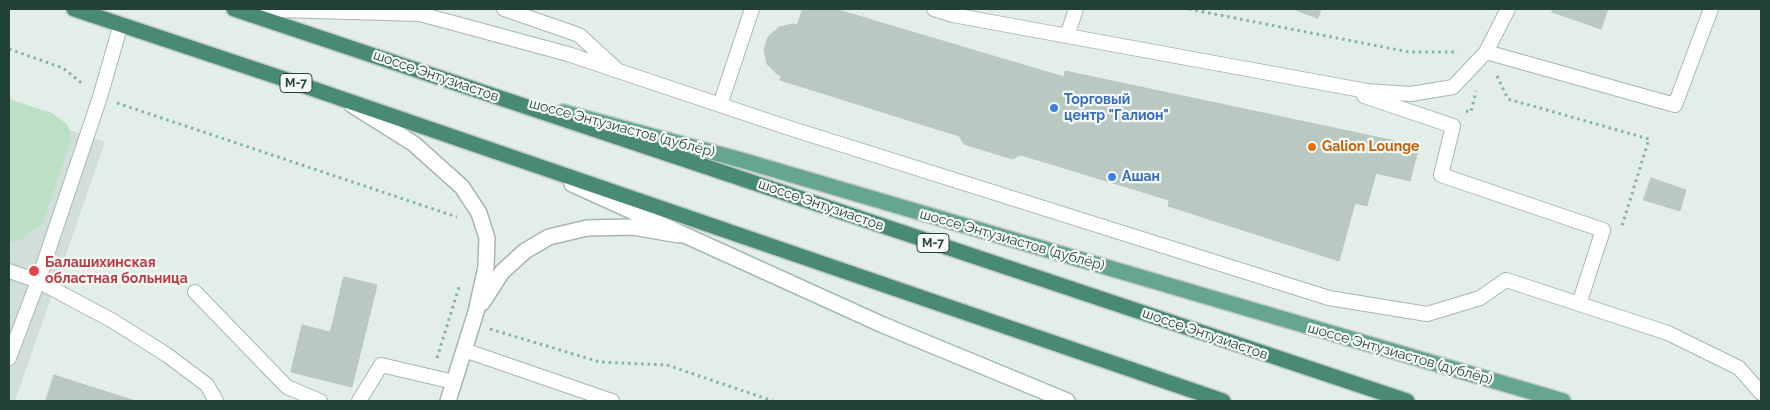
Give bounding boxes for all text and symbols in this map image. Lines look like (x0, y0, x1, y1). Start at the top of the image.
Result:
street label: шоссе Энтузиастов (371, 47, 501, 105)
road number: М-7 (280, 74, 312, 92)
place label: Торговый центр "Галион" (1064, 92, 1169, 124)
street label: шоссе Энтузиастов (дублёр) (527, 95, 717, 161)
marker: Торговый центр "Галион" (1048, 102, 1060, 114)
place label: Galion Lounge (1322, 139, 1419, 155)
marker: Galion Lounge (1306, 141, 1318, 153)
place label: Ашан (1122, 169, 1160, 185)
marker: Ашан (1106, 171, 1118, 183)
street label: шоссе Энтузиастов (756, 176, 886, 234)
street label: шоссе Энтузиастов (дублёр) (918, 206, 1106, 274)
road number: М-7 (917, 234, 949, 252)
place label: Балашихинская областная больница (45, 255, 188, 288)
marker: Балашихинская областная больница (27, 264, 41, 278)
street label: шоссе Энтузиастов (1140, 305, 1270, 363)
street label: шоссе Энтузиастов (дублёр) (1306, 320, 1494, 388)

